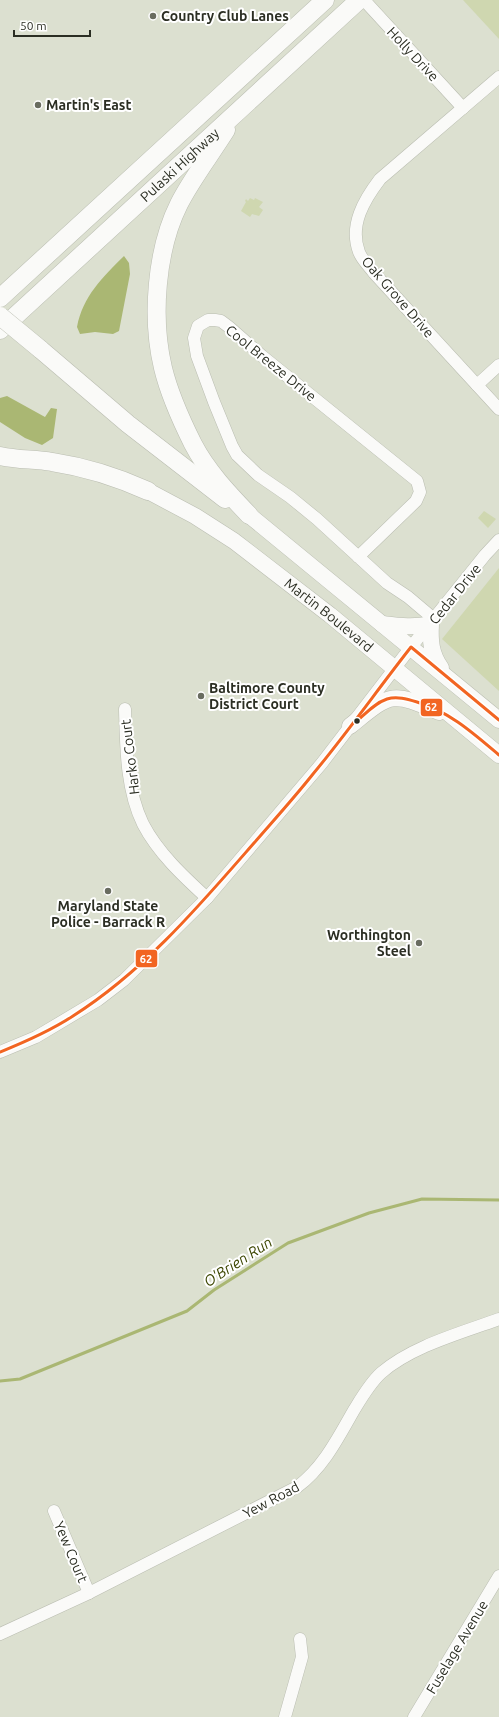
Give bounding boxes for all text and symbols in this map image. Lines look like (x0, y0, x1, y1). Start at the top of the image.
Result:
place label: Country Club Lanes (161, 8, 289, 24)
marker: Country Club Lanes (148, 11, 158, 21)
scale bar (14, 12, 90, 38)
text: 50 m (20, 19, 47, 32)
street label: Holly Drive (384, 24, 442, 84)
place label: Martin's East (46, 97, 132, 113)
marker: Martin's East (33, 100, 43, 110)
street label: Pulaski Highway (137, 125, 222, 205)
street label: Oak Grove Drive (359, 253, 437, 341)
street label: Cool Breeze Drive (223, 322, 319, 404)
street label: Cedar Drive (426, 560, 484, 628)
street label: Martin Boulevard (281, 575, 376, 655)
place label: Baltimore County District Court (209, 680, 325, 712)
marker: Baltimore County District Court (196, 691, 206, 701)
line badge: 62 (420, 698, 443, 717)
text: 62 (425, 701, 437, 713)
unlabelled marker (352, 716, 362, 726)
street label: Harko Court (117, 718, 143, 796)
marker: Maryland State Police - Barrack R (103, 886, 113, 896)
place label: Maryland State Police - Barrack R (51, 898, 165, 930)
place label: Worthington Steel (327, 927, 411, 959)
marker: Worthington Steel (414, 938, 424, 948)
line badge: 62 (135, 949, 158, 968)
text: 62 (140, 953, 152, 965)
water label: O'Brien Run (200, 1233, 275, 1290)
street label: Yew Road (240, 1478, 302, 1522)
street label: Yew Court (51, 1519, 91, 1585)
street label: Fuselage Avenue (423, 1597, 491, 1697)

